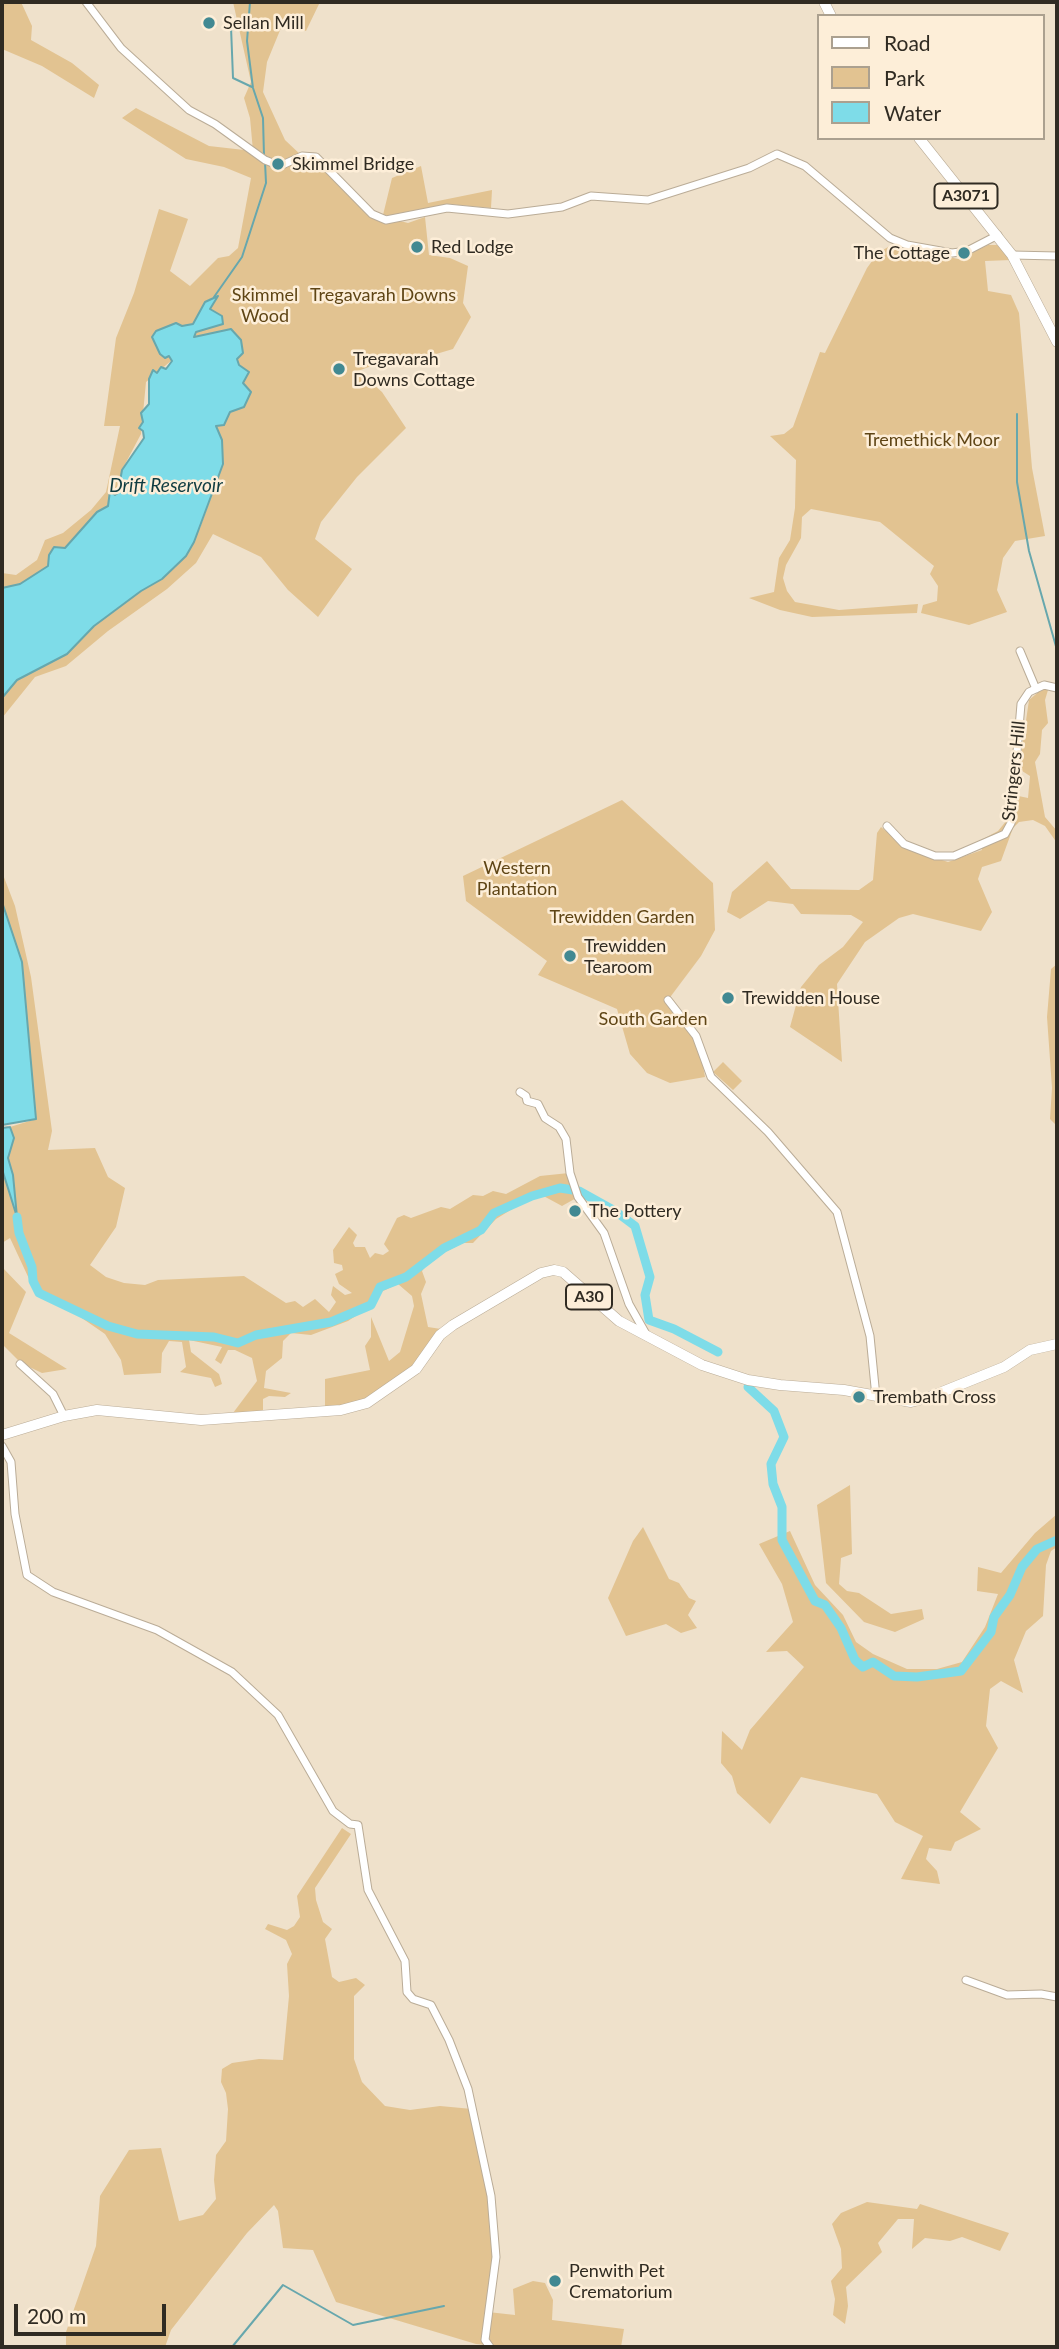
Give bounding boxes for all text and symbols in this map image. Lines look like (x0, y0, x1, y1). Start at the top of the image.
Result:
place label: Sellan Mill (223, 12, 304, 34)
legend (818, 14, 1045, 140)
marker: Sellan Mill (201, 15, 217, 31)
text: Road (884, 30, 931, 55)
text: Park (884, 65, 925, 90)
text: Water (884, 100, 941, 125)
place label: Skimmel Bridge (292, 153, 414, 175)
marker: Skimmel Bridge (270, 156, 286, 172)
road number: A3071 (934, 184, 998, 208)
place label: Red Lodge (431, 236, 513, 258)
marker: Red Lodge (409, 239, 425, 255)
place label: The Cottage (854, 242, 950, 264)
marker: The Cottage (956, 245, 972, 261)
park label: Skimmel Wood (232, 284, 298, 326)
park label: Tregavarah Downs (310, 284, 456, 306)
place label: Tregavarah Downs Cottage (353, 348, 475, 390)
marker: Tregavarah Downs Cottage (331, 361, 347, 377)
park label: Tremethick Moor (864, 429, 1000, 451)
water label: Drift Reservoir (109, 475, 223, 497)
street label: Stringers Hill (998, 720, 1030, 822)
park label: Western Plantation (477, 857, 557, 900)
park label: Trewidden Garden (550, 906, 694, 928)
place label: Trewidden Tearoom (584, 935, 666, 978)
marker: Trewidden Tearoom (562, 948, 578, 964)
place label: Trewidden House (742, 987, 880, 1009)
marker: Trewidden House (720, 990, 736, 1006)
park label: South Garden (599, 1008, 707, 1030)
place label: The Pottery (589, 1200, 682, 1222)
marker: The Pottery (567, 1203, 583, 1219)
road number: A30 (566, 1284, 612, 1310)
place label: Trembath Cross (873, 1386, 996, 1408)
marker: Trembath Cross (851, 1389, 867, 1405)
place label: Penwith Pet Crematorium (569, 2260, 673, 2302)
marker: Penwith Pet Crematorium (547, 2273, 563, 2289)
scale bar (18, 2290, 170, 2334)
text: 200 m (27, 2303, 86, 2328)

